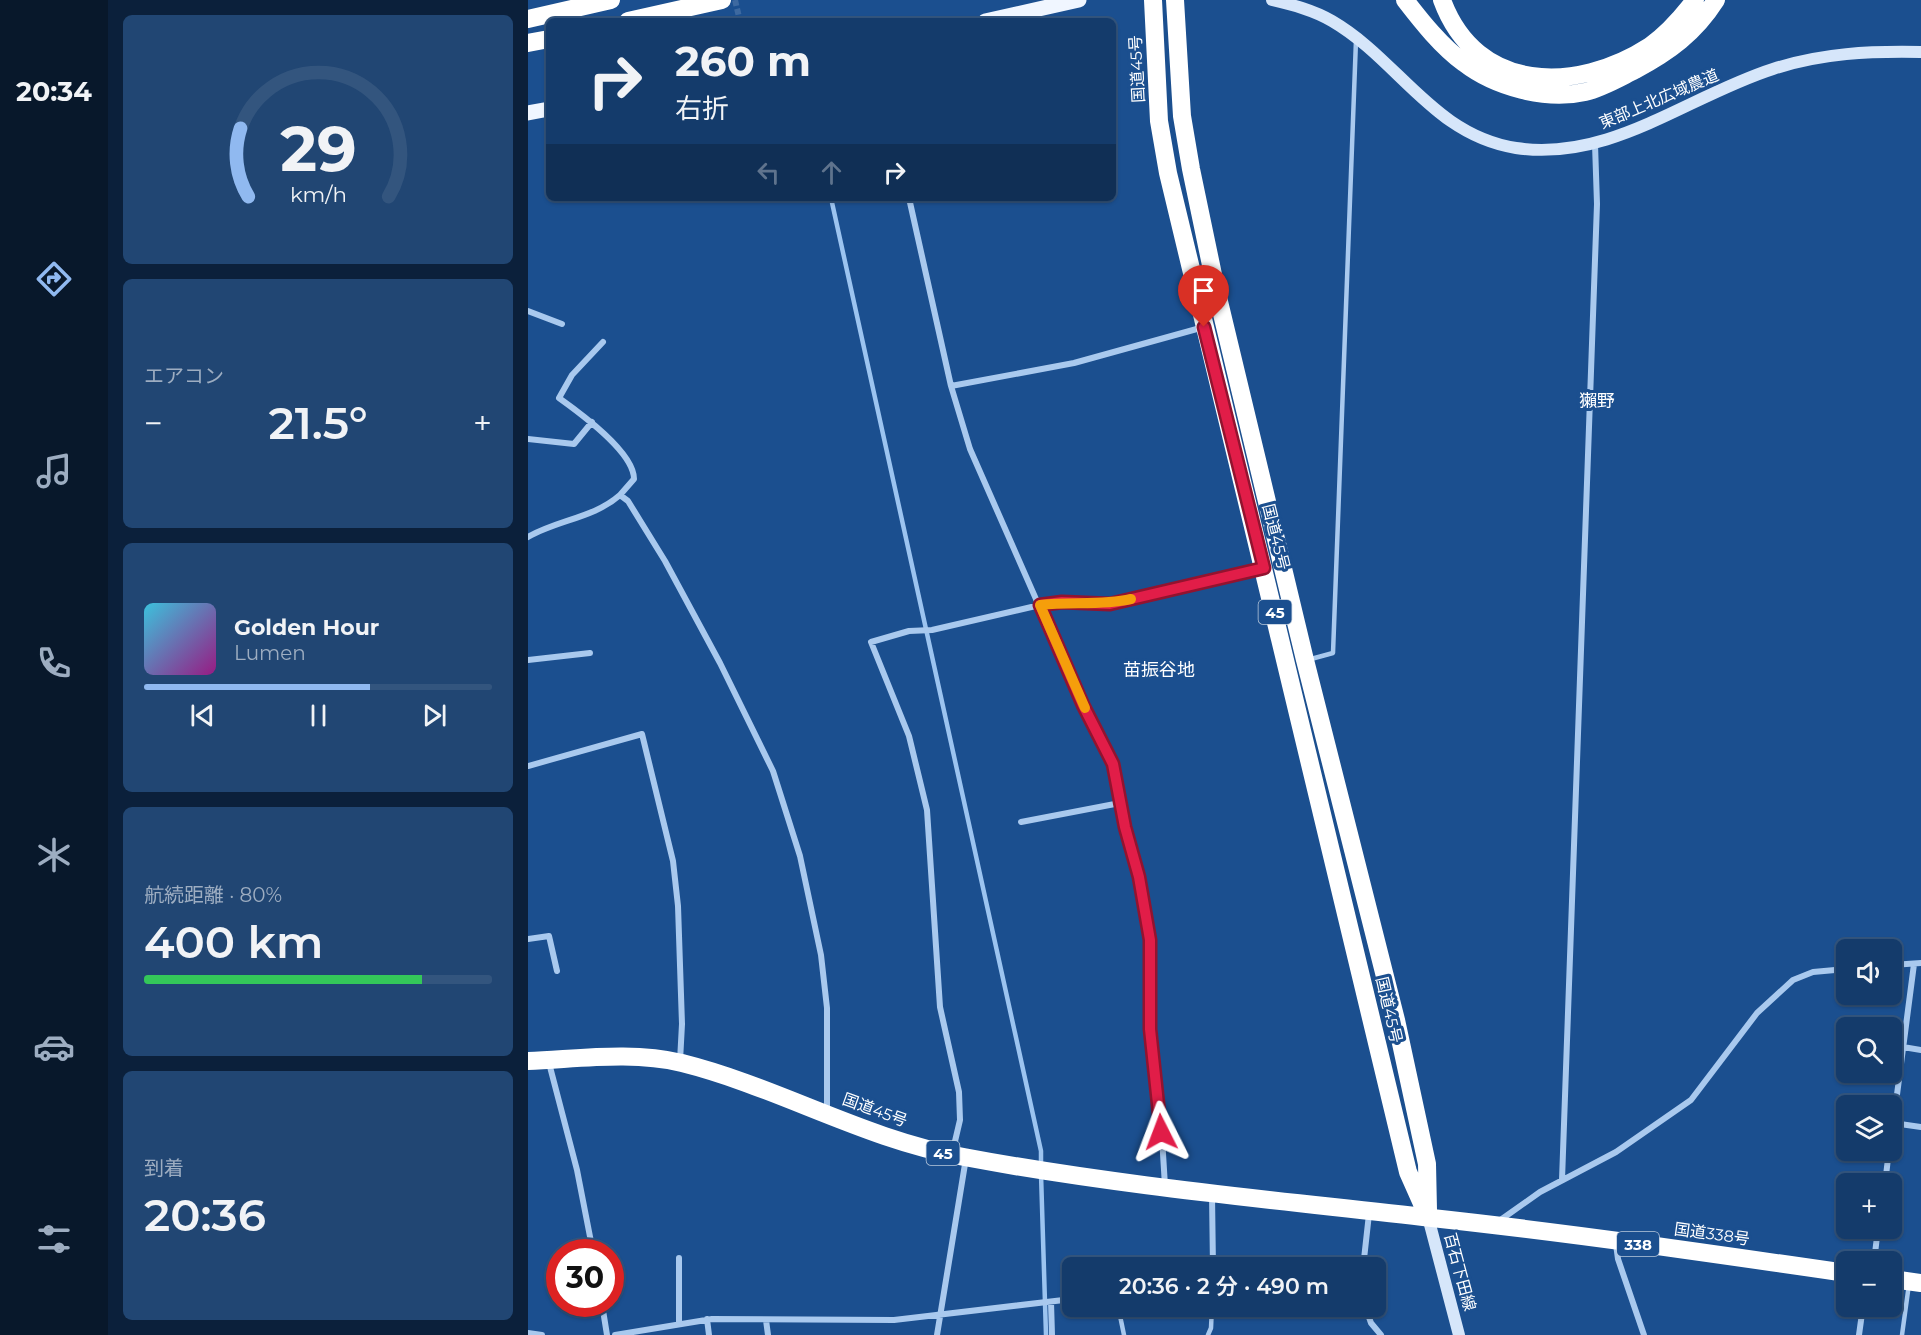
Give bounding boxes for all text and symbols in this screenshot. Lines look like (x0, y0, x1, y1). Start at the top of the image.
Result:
text: 260 m (675, 35, 811, 87)
street label: 国道45号 (1126, 35, 1148, 103)
icon: right (576, 42, 654, 120)
street label: 東部上北広域農道 (1596, 65, 1722, 133)
text: 20:34 (16, 75, 92, 108)
text: 右折 (675, 92, 729, 125)
text: 29 (280, 111, 356, 187)
icon: left (752, 156, 785, 189)
icon: ahead (815, 156, 848, 189)
icon: right (878, 156, 911, 189)
text: km/h (289, 181, 347, 207)
icon: directions (33, 258, 75, 300)
pin (1178, 265, 1229, 327)
icon: arrive (1187, 274, 1220, 307)
text: エアコン (144, 364, 224, 388)
district label: 獺野 (1579, 390, 1615, 412)
text: 21.5° (268, 395, 368, 450)
text: − (144, 403, 163, 443)
text: + (473, 403, 492, 443)
icon: music (33, 450, 75, 492)
street label: 国道45号 (1259, 502, 1293, 572)
road number: 45 (1258, 600, 1292, 624)
text: Golden Hour (234, 614, 379, 641)
text: Lumen (234, 641, 306, 665)
icon: phone (33, 642, 75, 684)
district label: 苗振谷地 (1123, 659, 1195, 681)
icon: previous (186, 699, 219, 732)
icon: pause (302, 699, 335, 732)
icon: next (418, 699, 451, 732)
icon: climate (33, 834, 75, 876)
text: 航続距離 · 80% (144, 883, 282, 907)
text: 400 km (144, 914, 323, 969)
map controls (1836, 939, 1902, 1317)
button: sound (1836, 939, 1902, 1005)
street label: 国道45号 (1372, 975, 1406, 1045)
button: search (1836, 1017, 1902, 1083)
icon: car (33, 1026, 75, 1068)
street label: 国道45号 (840, 1090, 910, 1130)
button: layers (1836, 1095, 1902, 1161)
position arrow (1129, 1100, 1193, 1164)
road number: 45 (926, 1141, 960, 1165)
text: 到着 (144, 1156, 184, 1180)
button: + (1836, 1173, 1902, 1239)
text: 20:36 (144, 1187, 266, 1242)
icon: filters (33, 1218, 75, 1260)
street label: 国道338号 (1673, 1219, 1751, 1249)
street label: 百石下田線 (1440, 1231, 1480, 1313)
road number: 338 (1617, 1232, 1659, 1256)
speed limit sign: 30 (546, 1239, 624, 1317)
button: − (1836, 1251, 1902, 1317)
text: 20:36 · 2 分 · 490 m (1119, 1273, 1329, 1300)

